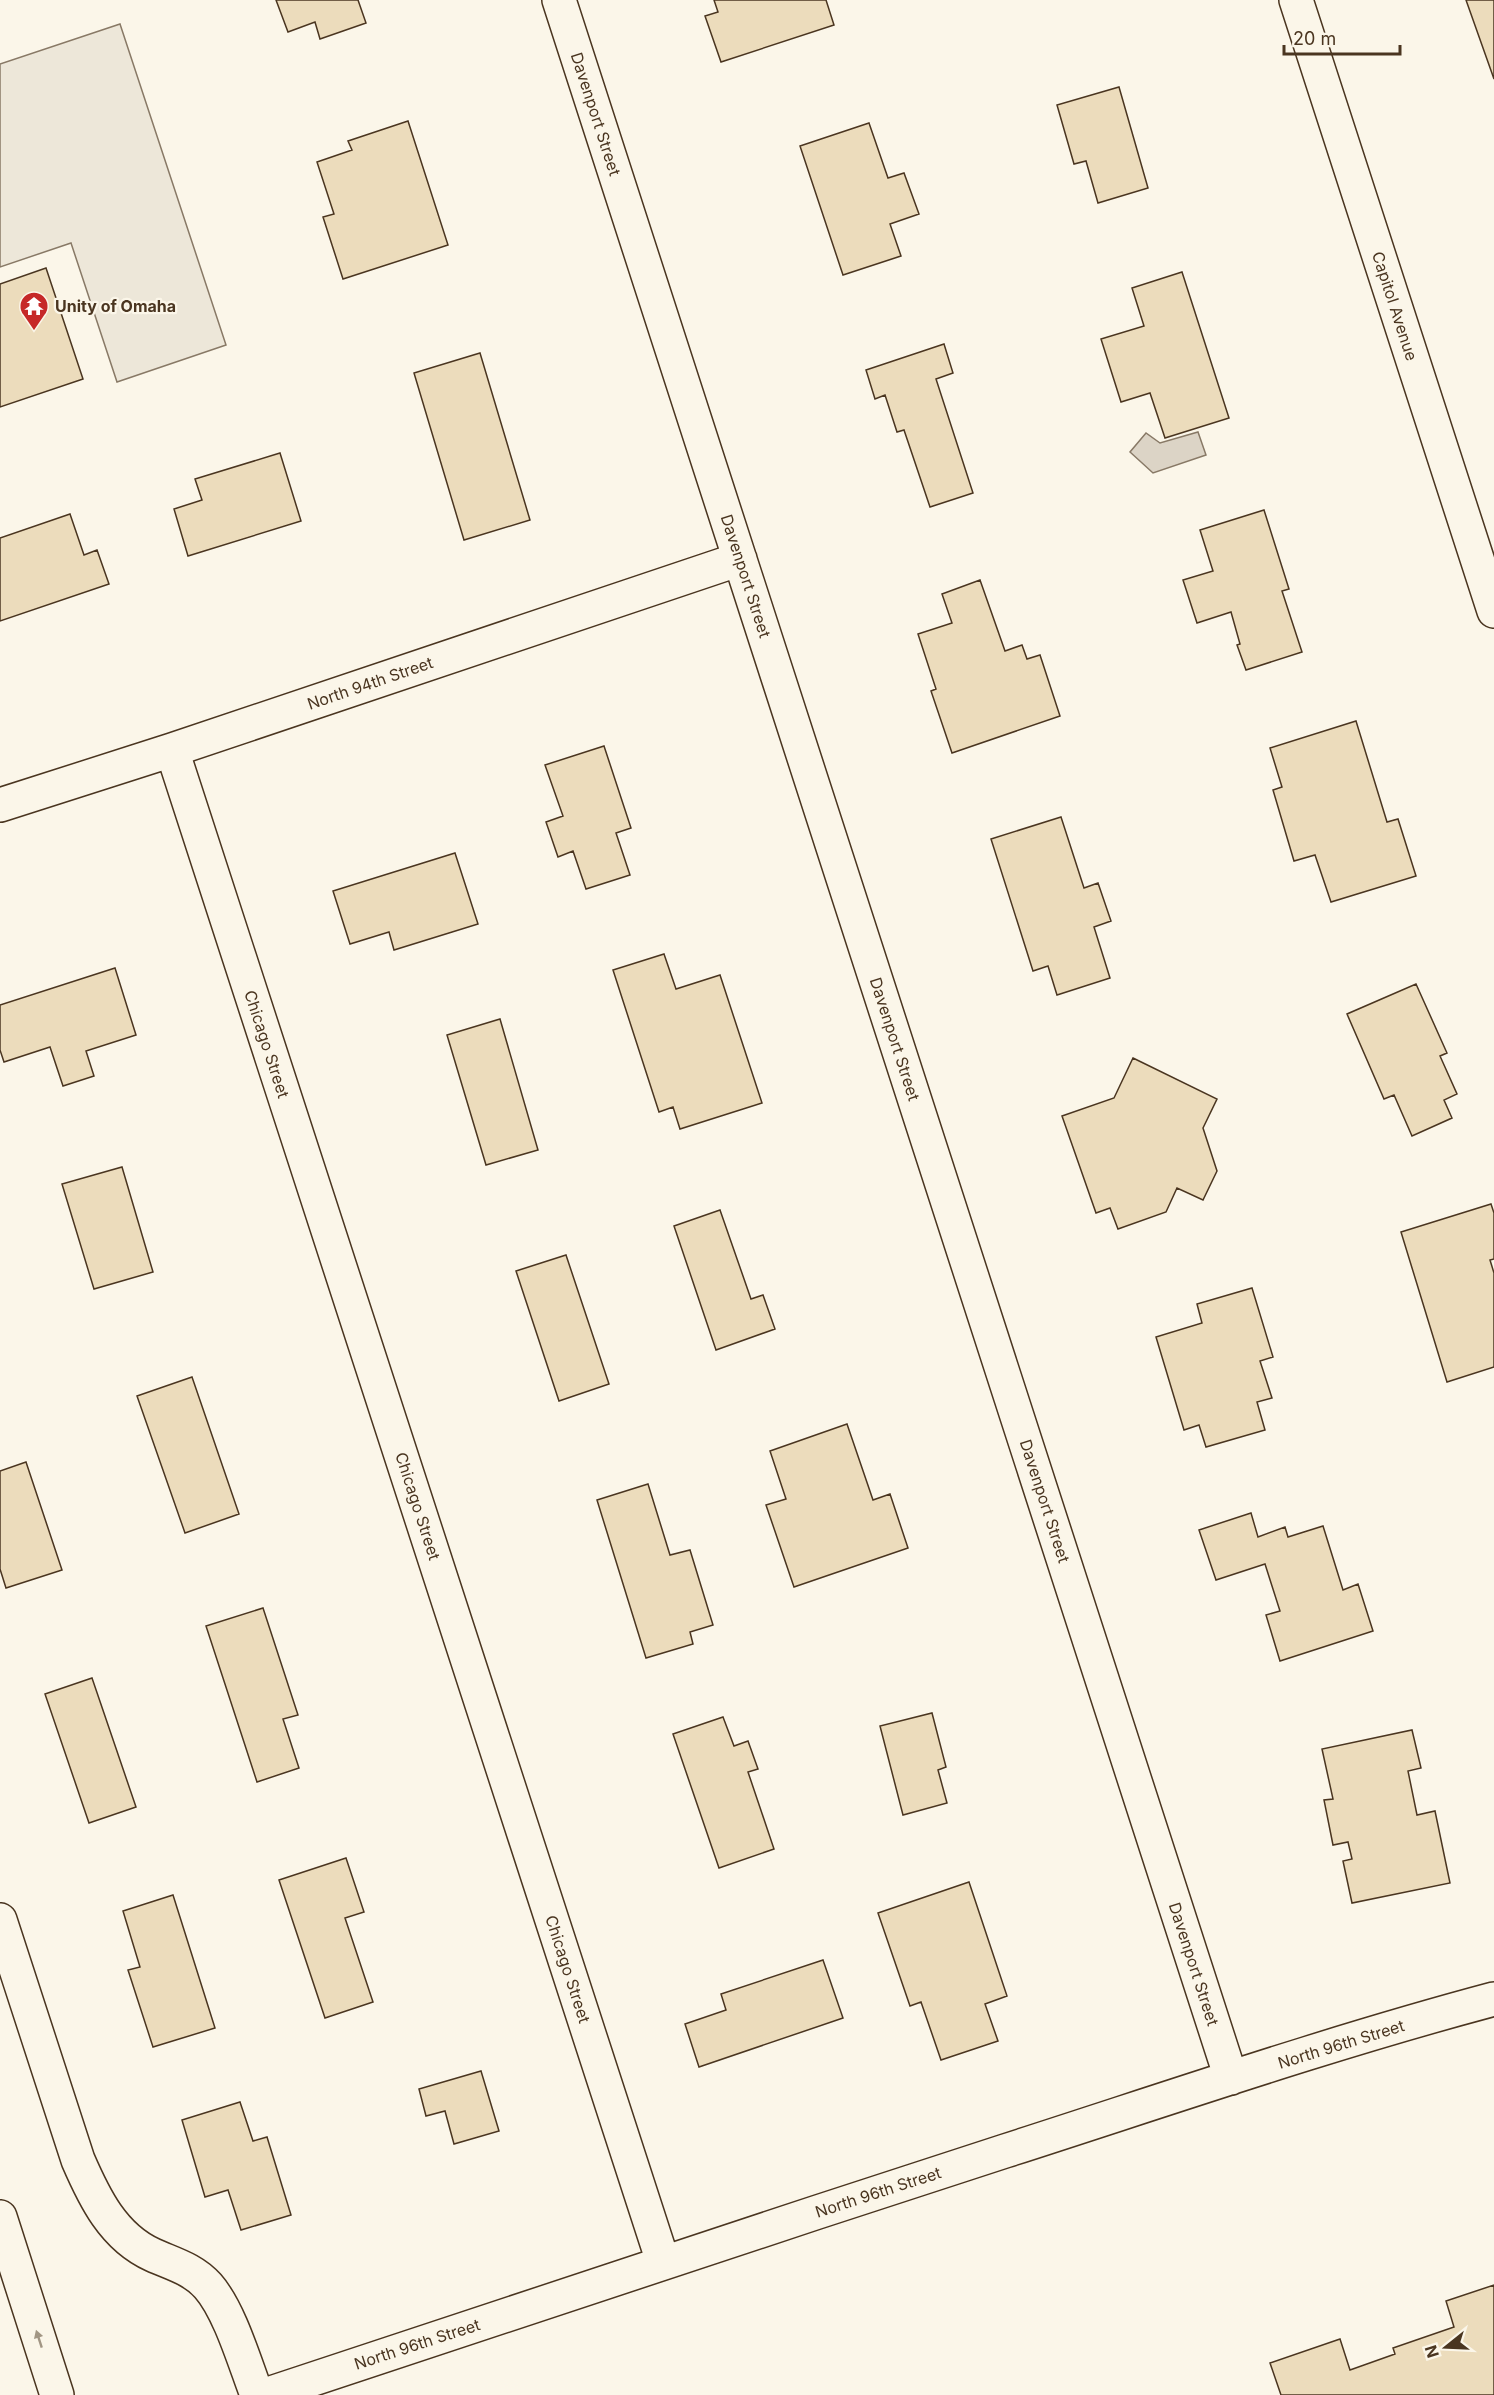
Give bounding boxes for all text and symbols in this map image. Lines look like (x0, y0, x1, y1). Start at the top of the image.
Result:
scale bar (1284, 18, 1400, 56)
text: 20 m (1293, 28, 1336, 49)
street label: Davenport Street (567, 50, 625, 178)
street label: Capitol Avenue (1368, 249, 1422, 363)
temple icon: Unity of Omaha (18, 290, 50, 332)
place label: Unity of Omaha (55, 296, 176, 316)
street label: Davenport Street (717, 512, 775, 640)
street label: North 94th Street (304, 652, 436, 714)
street label: Davenport Street (866, 975, 924, 1103)
street label: Chicago Street (240, 987, 294, 1101)
street label: Davenport Street (1016, 1437, 1074, 1565)
street label: Chicago Street (391, 1449, 445, 1563)
street label: Davenport Street (1165, 1900, 1223, 2028)
street label: Chicago Street (541, 1912, 595, 2026)
street label: North 96th Street (1275, 2015, 1407, 2073)
street label: North 96th Street (812, 2162, 944, 2222)
street label: North 96th Street (351, 2314, 483, 2374)
north arrow (1416, 2317, 1476, 2377)
one-way arrow (34, 2330, 43, 2348)
text: N (1420, 2343, 1443, 2361)

